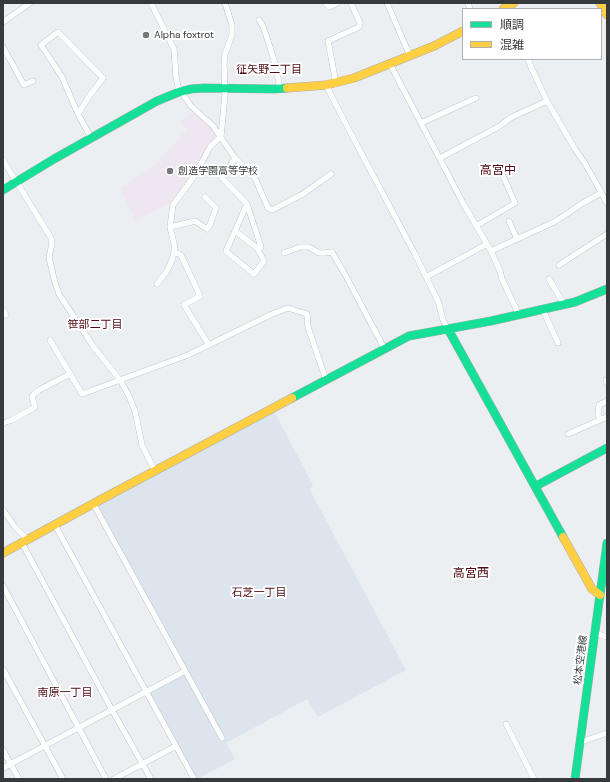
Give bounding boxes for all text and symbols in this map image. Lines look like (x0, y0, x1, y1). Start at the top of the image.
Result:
legend (462, 8, 602, 60)
text: 順調 (500, 17, 524, 33)
place label: Alpha foxtrot (154, 29, 214, 41)
marker: Alpha foxtrot (141, 30, 151, 40)
text: 混雑 (500, 37, 524, 53)
district label: 征矢野二丁目 (236, 63, 302, 77)
district label: 高宮中 (480, 164, 516, 178)
place label: 創造学園高等学校 (178, 165, 258, 177)
marker: 創造学園高等学校 (165, 166, 175, 176)
district label: 笹部二丁目 (68, 318, 122, 332)
district label: 高宮西 (453, 567, 489, 581)
district label: 石芝一丁目 (232, 586, 286, 600)
street label: 松本空港線 (572, 634, 590, 686)
district label: 南原一丁目 (38, 686, 92, 700)

